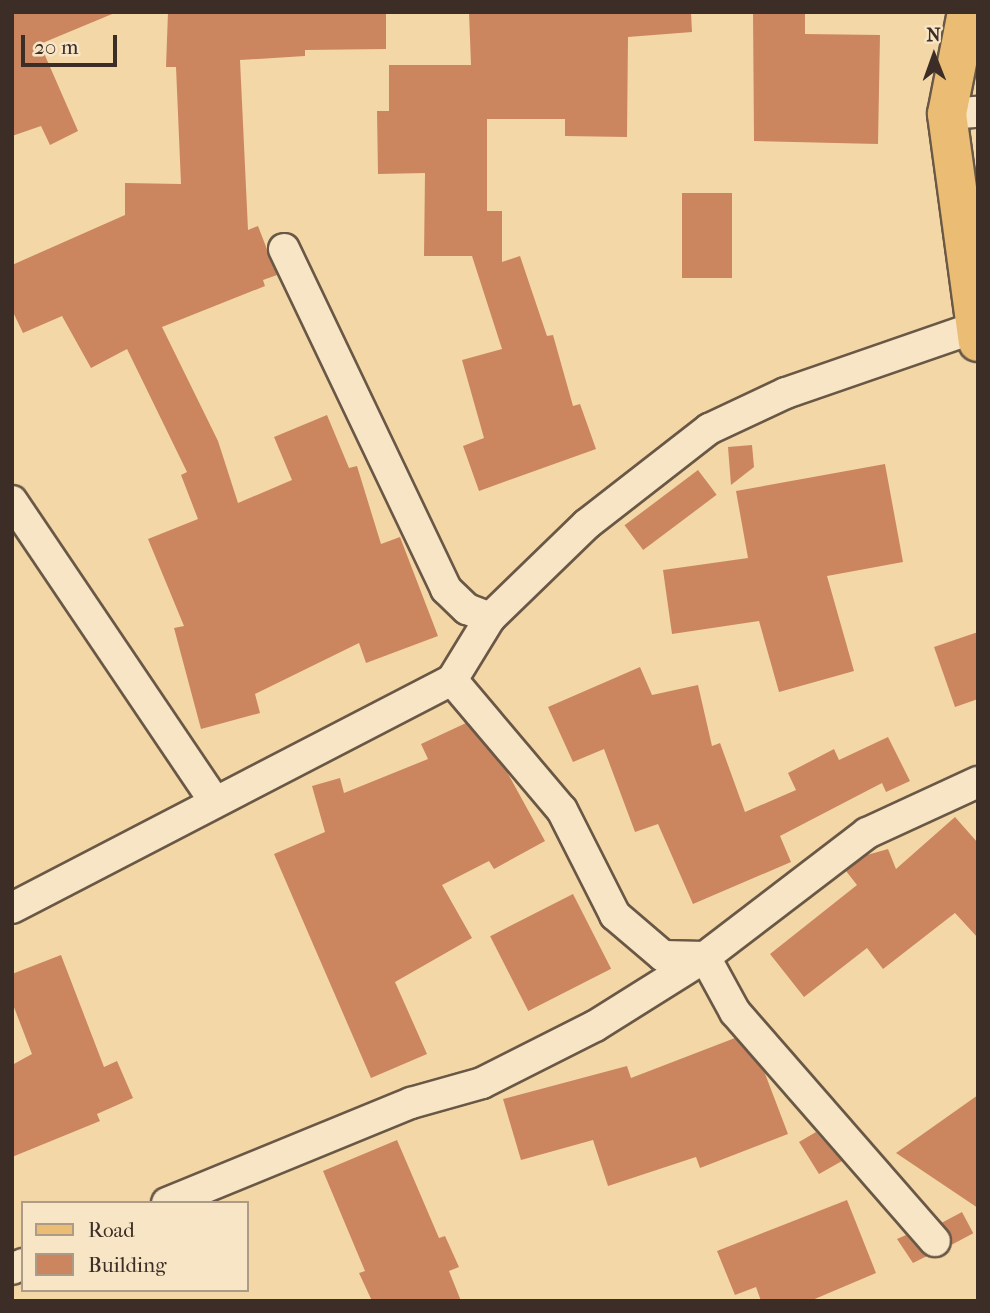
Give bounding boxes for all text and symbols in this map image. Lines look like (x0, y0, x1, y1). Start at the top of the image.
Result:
scale bar (24, 21, 121, 65)
north arrow (899, 21, 969, 91)
text: N (926, 24, 941, 46)
text: 20 m (34, 35, 78, 59)
legend (21, 1201, 248, 1292)
text: Road (88, 1218, 135, 1242)
text: Building (88, 1253, 166, 1277)

